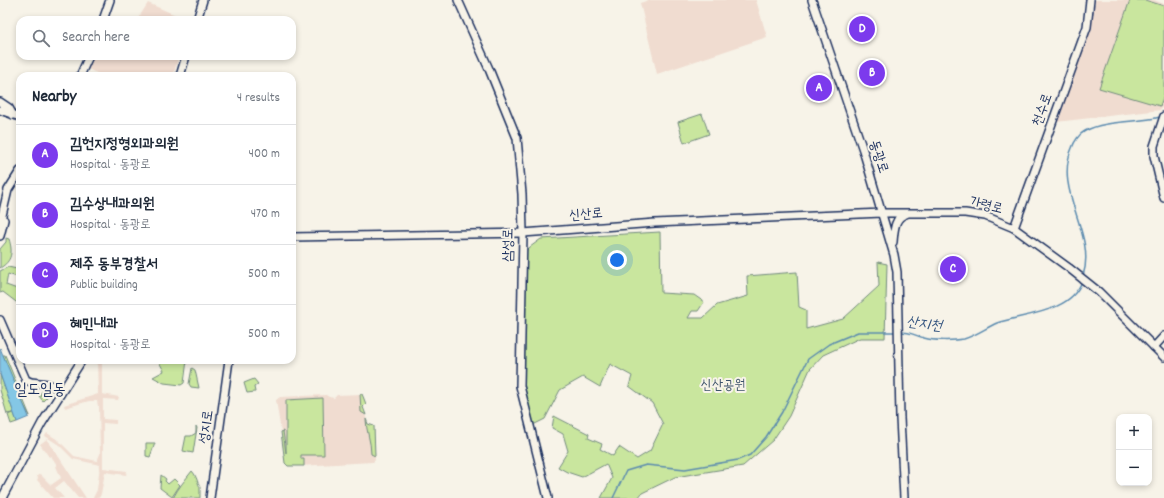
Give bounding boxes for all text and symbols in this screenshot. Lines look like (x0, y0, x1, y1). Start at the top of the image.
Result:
pin: D (849, 14, 875, 44)
search box (16, 16, 296, 60)
icon: search (30, 27, 52, 49)
text: Search here (62, 27, 130, 49)
pin: B (859, 58, 885, 88)
pin: A (806, 73, 832, 103)
text: Nearby (32, 86, 76, 110)
text: 4 results (237, 89, 280, 108)
street label: 천수로 (1028, 91, 1058, 129)
text: 김헌지정형외과의원 (70, 134, 179, 156)
street label: 동광로 (863, 138, 893, 176)
text: A (41, 145, 49, 164)
text: 400 m (249, 145, 280, 164)
text: Hospital · 동광로 (70, 156, 151, 175)
street label: 가령로 (967, 192, 1005, 220)
text: 김수상내과의원 (70, 194, 155, 216)
street label: 신산로 (568, 204, 604, 226)
text: B (42, 205, 48, 224)
text: 470 m (251, 205, 280, 224)
text: Hospital · 동광로 (70, 216, 151, 235)
street label: 삼성로 (499, 228, 519, 262)
your location (607, 250, 627, 270)
text: 제주 동부경찰서 (70, 254, 158, 276)
pin: C (940, 254, 966, 284)
text: C (42, 265, 48, 284)
text: 500 m (248, 265, 280, 284)
text: Public building (70, 276, 138, 295)
water label: 산지천 (905, 312, 945, 338)
text: 혜민내과 (70, 314, 118, 336)
text: D (42, 325, 48, 344)
text: 500 m (248, 325, 280, 344)
text: Hospital · 동광로 (70, 336, 151, 355)
park label: 신산공원 (700, 376, 746, 396)
district label: 일도일동 (14, 379, 66, 402)
street label: 성지로 (195, 409, 219, 445)
map controls (1116, 414, 1152, 486)
button: + (1116, 414, 1152, 450)
button: − (1116, 450, 1152, 486)

